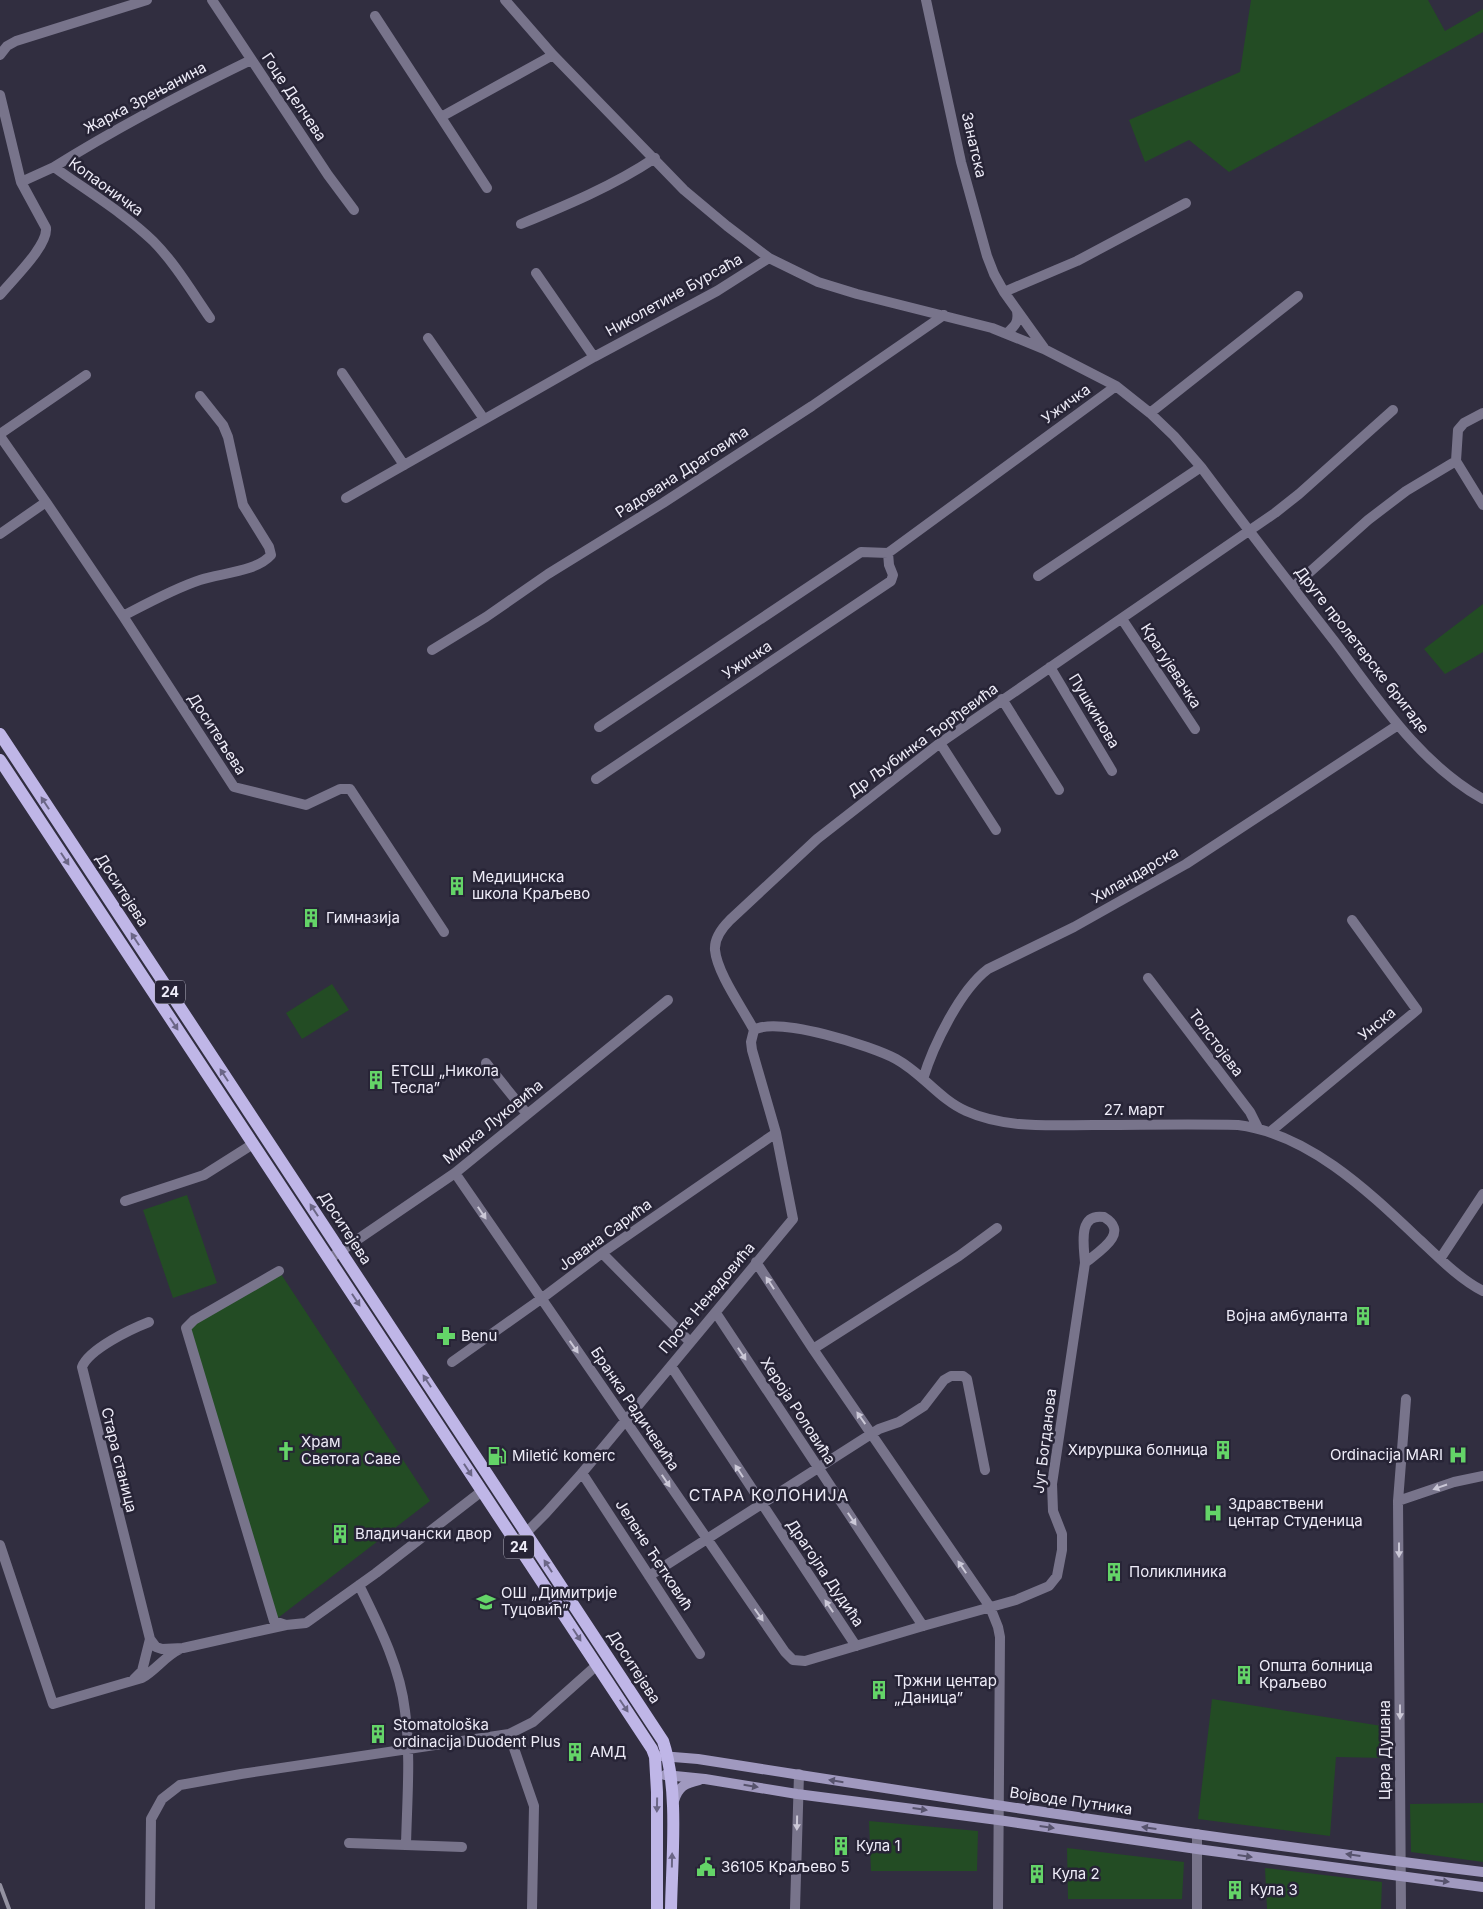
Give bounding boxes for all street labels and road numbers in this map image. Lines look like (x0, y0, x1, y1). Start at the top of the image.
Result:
street label: Гоце Делчева (258, 49, 331, 144)
street label: Жарка Зрењанина (80, 57, 209, 138)
street label: Занатска (958, 110, 991, 180)
street label: Копаоничка (65, 153, 147, 220)
street label: Николетине Бурсаћа (602, 249, 746, 340)
street label: Ужичка (1038, 380, 1094, 428)
street label: Радована Драговића (612, 421, 752, 522)
street label: Друге пролетерске бригаде (1291, 562, 1434, 737)
street label: Крагујевачка (1137, 620, 1206, 712)
street label: Ужичка (718, 636, 775, 683)
street label: Пушкинова (1065, 670, 1124, 752)
street label: Др Љубинка Ђорђевића (844, 679, 1001, 800)
street label: Доситељева (184, 689, 251, 778)
street label: Хиландарска (1088, 842, 1182, 907)
street label: Доситејева (92, 850, 153, 930)
road number: 24 (155, 980, 185, 1004)
street label: Унска (1354, 1003, 1399, 1045)
street label: Толстојева (1185, 1005, 1248, 1080)
street label: Мирка Луковића (439, 1075, 547, 1168)
street label: 27. март (1104, 1100, 1164, 1119)
street label: Доситејева (315, 1188, 376, 1268)
street label: Јована Сарића (554, 1194, 655, 1275)
street label: Проте Ненадовића (655, 1238, 759, 1357)
street label: Бранка Радичевића (587, 1343, 684, 1474)
street label: Хероја Роловића (757, 1354, 840, 1468)
street label: Југ Богданова (1029, 1387, 1060, 1495)
street label: Стара станица (97, 1405, 142, 1514)
street label: Јелене Ћетковић (611, 1496, 697, 1614)
street label: Драгојла Дудића (782, 1515, 868, 1630)
road number: 24 (504, 1535, 534, 1558)
street label: Доситејева (604, 1627, 665, 1707)
street label: Цара Душана (1375, 1700, 1394, 1800)
street label: Војводе Путника (1009, 1782, 1134, 1819)

